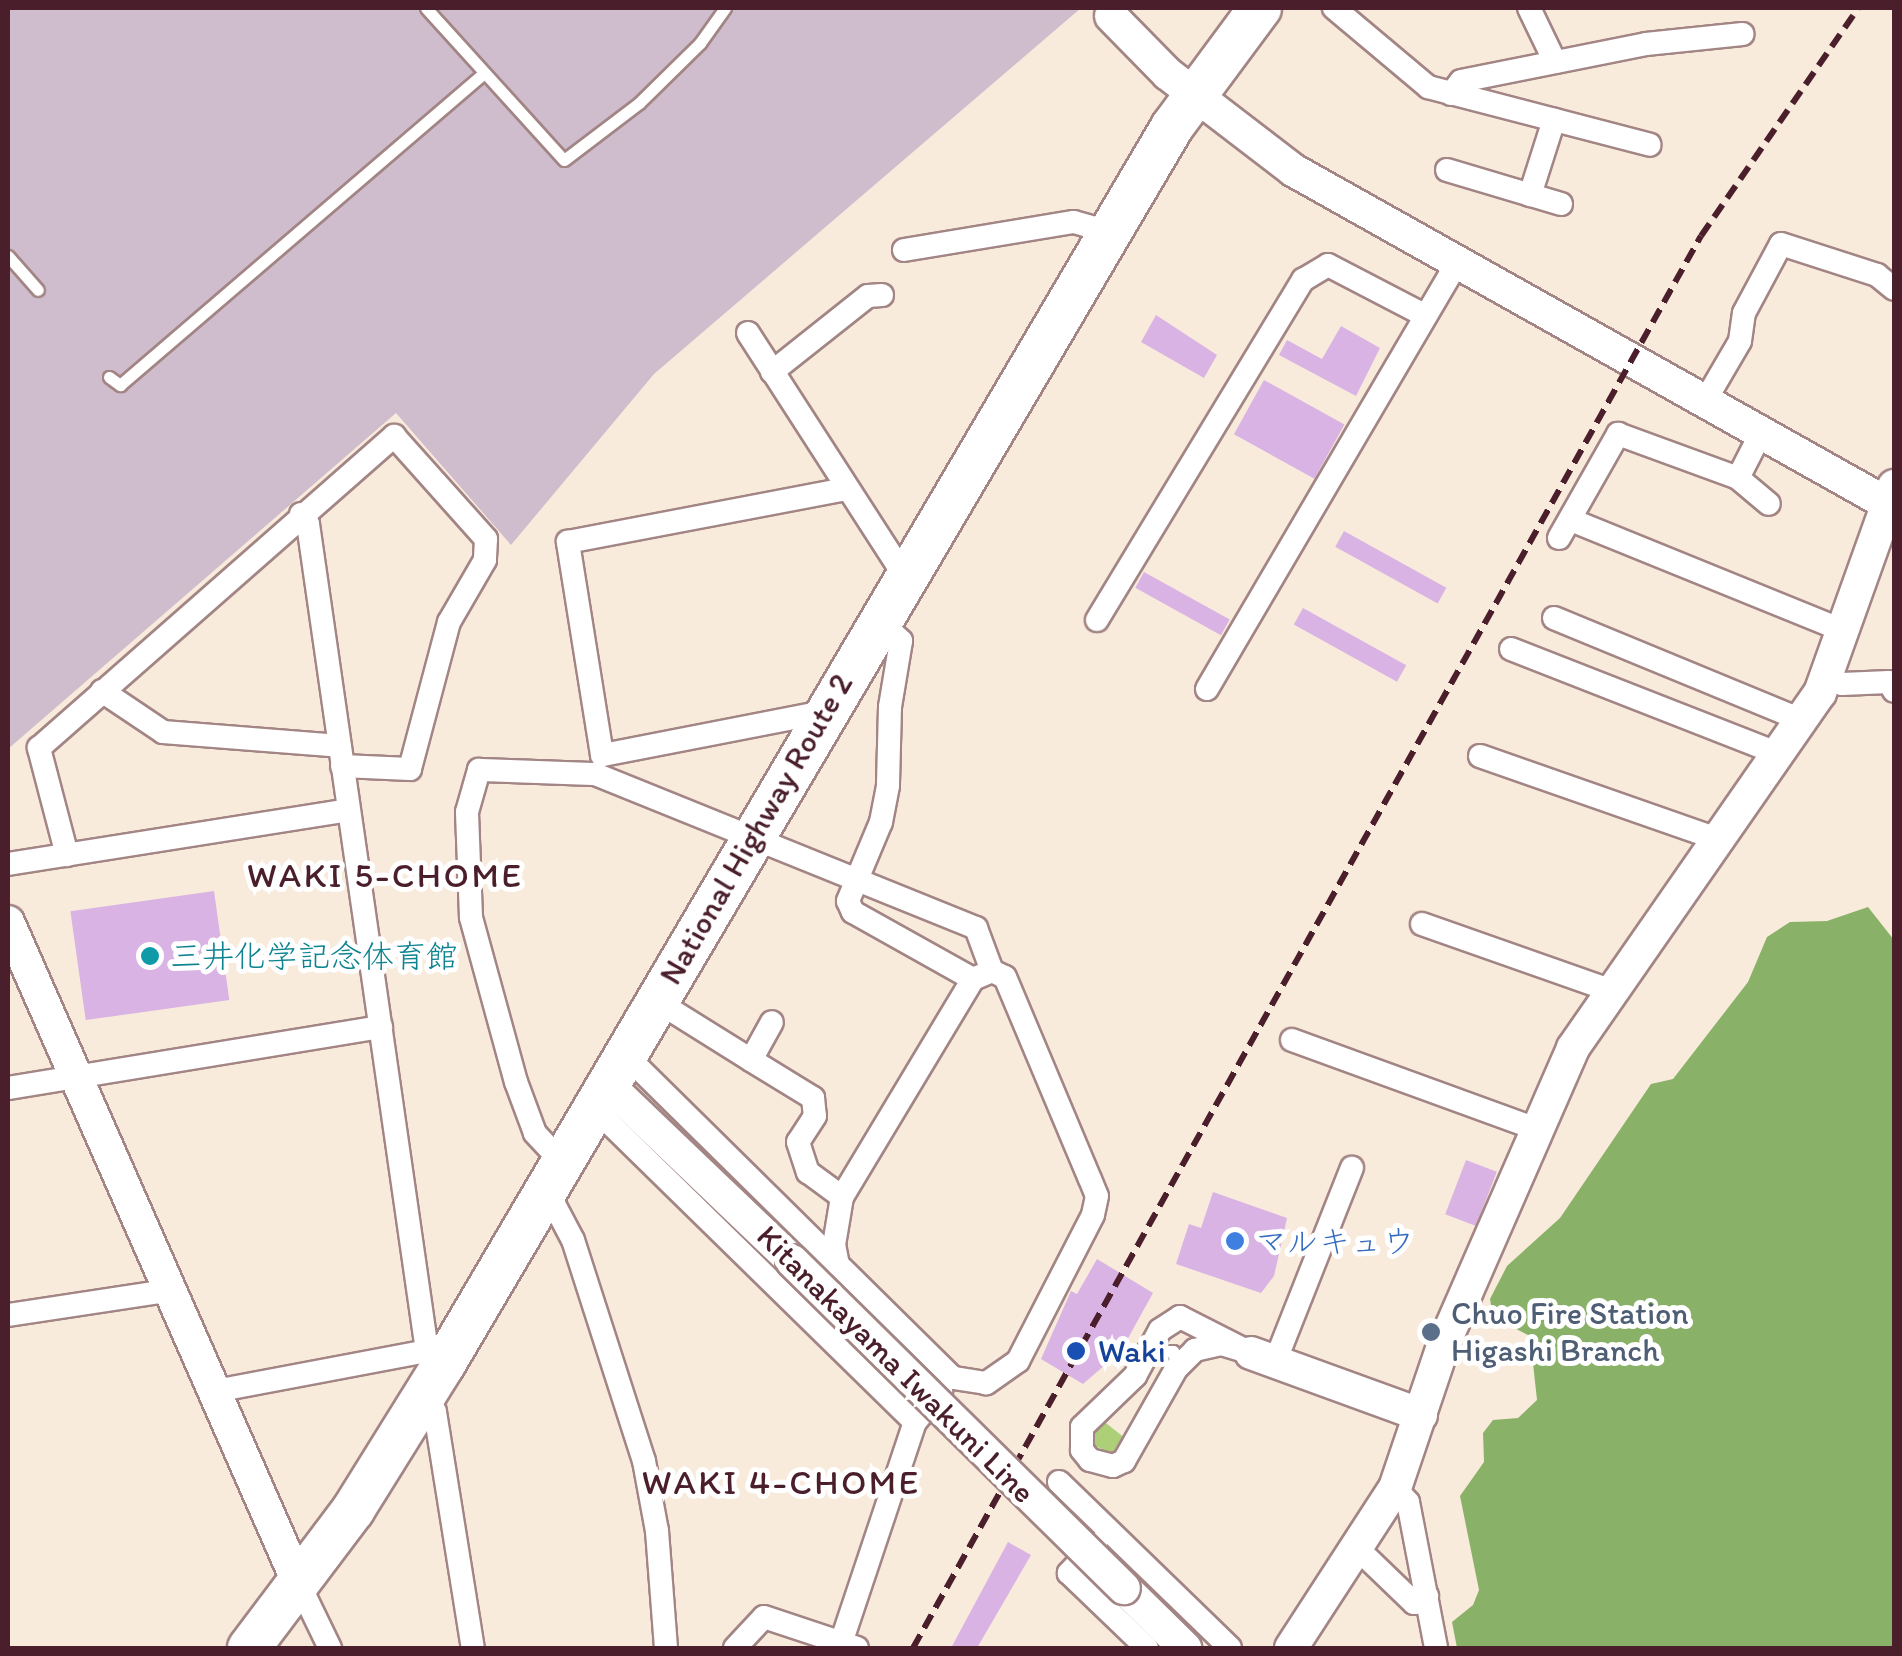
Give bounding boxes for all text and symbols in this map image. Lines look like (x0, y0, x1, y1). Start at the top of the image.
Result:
street label: National Highway Route 2 (651, 667, 861, 991)
district label: WAKI 5-CHOME (249, 854, 521, 896)
place label: 三井化学記念体育館 (170, 937, 458, 975)
marker: 三井化学記念体育館 (139, 945, 161, 967)
street label: Kitanakayama Iwakuni Line (749, 1217, 1043, 1511)
place label: マルキュウ (1255, 1222, 1415, 1260)
marker: マルキュウ (1224, 1230, 1246, 1252)
place label: Chuo Fire Station Higashi Branch (1451, 1295, 1691, 1370)
marker: Chuo Fire Station Higashi Branch (1420, 1321, 1442, 1343)
place label: Waki (1098, 1332, 1166, 1370)
marker: Waki (1063, 1338, 1089, 1364)
district label: WAKI 4-CHOME (644, 1461, 918, 1503)

